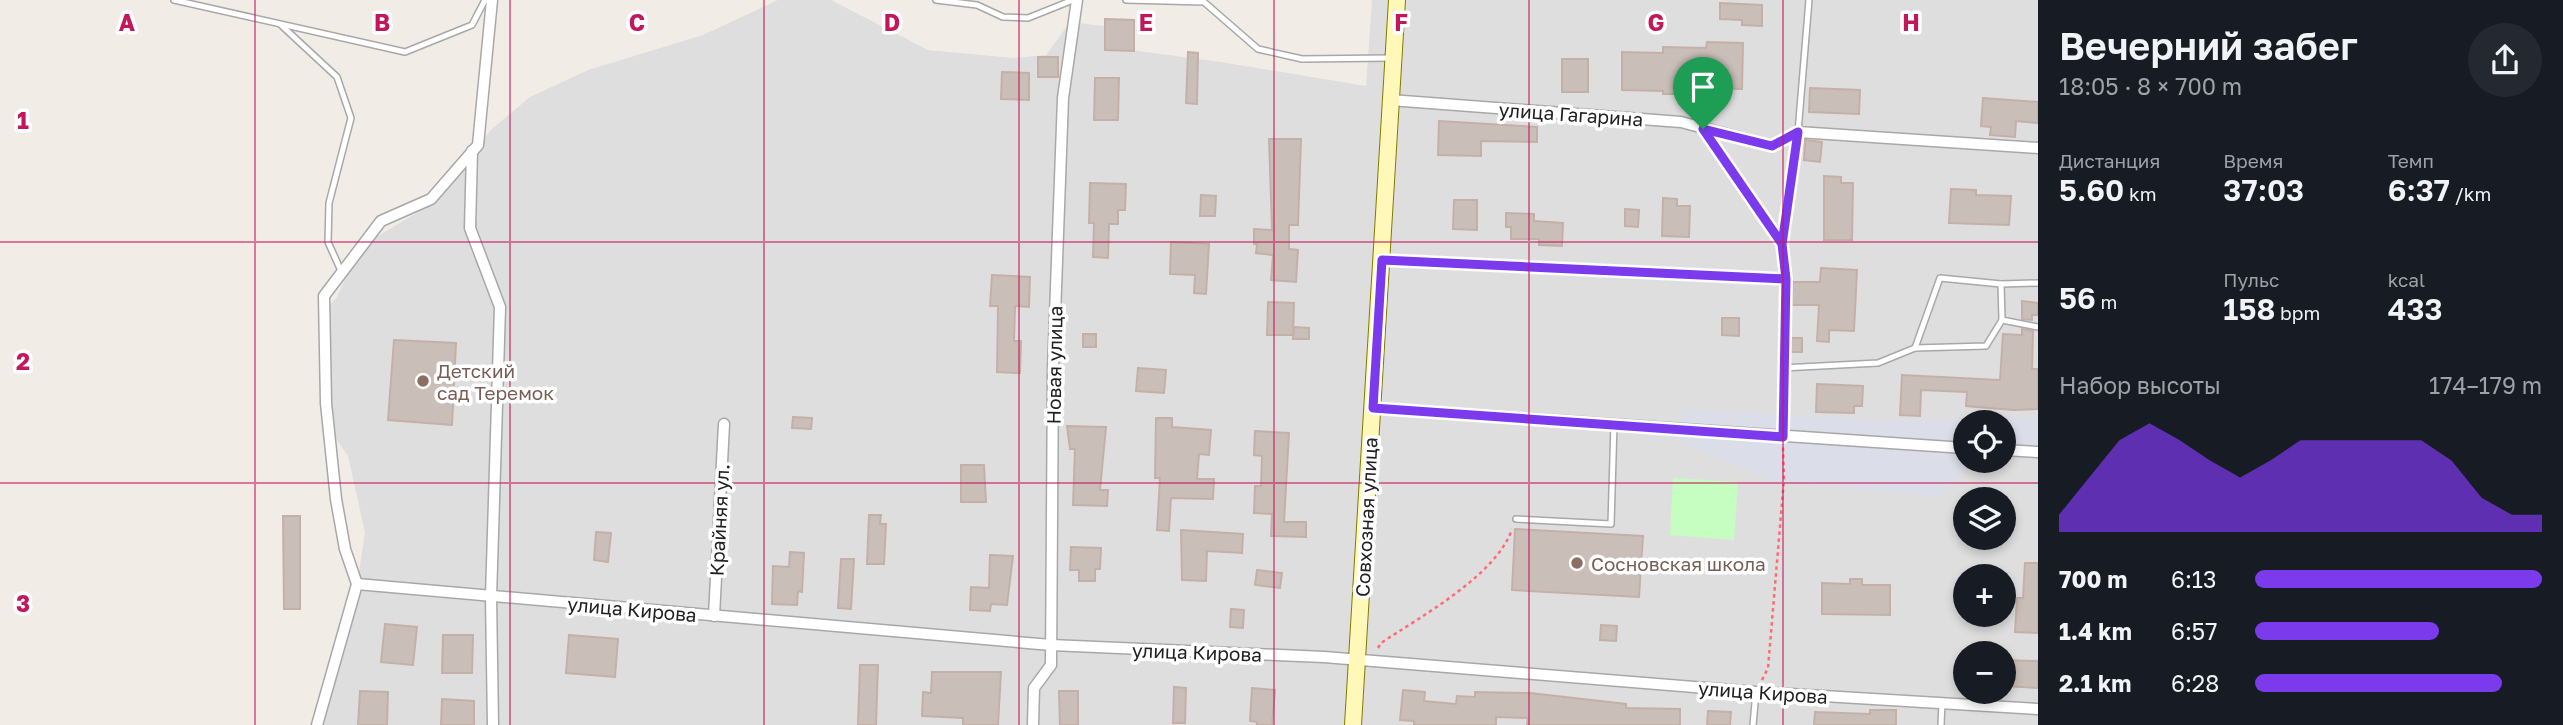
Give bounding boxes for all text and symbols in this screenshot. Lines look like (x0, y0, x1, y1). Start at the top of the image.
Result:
text: A (119, 8, 136, 36)
text: B (374, 8, 390, 36)
text: C (629, 8, 645, 36)
text: D (884, 8, 900, 36)
text: E (1139, 8, 1153, 36)
text: F (1394, 8, 1408, 36)
text: G (1648, 8, 1664, 36)
text: H (1902, 8, 1920, 36)
text: Вечерний забег (2059, 23, 2358, 68)
button: share (2468, 23, 2542, 97)
pin (1673, 57, 1733, 129)
icon: arrive (1684, 68, 1722, 106)
text: 18:05 · 8 × 700 m (2059, 72, 2242, 100)
street label: улица Гагарина (1498, 97, 1644, 131)
text: 1 (17, 106, 29, 134)
text: Дистанция (2059, 149, 2160, 172)
text: Время (2223, 149, 2283, 172)
text: Темп (2388, 149, 2434, 172)
text: 5.60 (2059, 172, 2124, 208)
text: 37:03 (2223, 172, 2304, 208)
text: 6:37 (2388, 172, 2450, 208)
text: km (2124, 182, 2156, 205)
text: /km (2450, 182, 2491, 205)
text: Пульс (2223, 268, 2279, 291)
text: kcal (2388, 268, 2425, 291)
text: 56 (2059, 280, 2096, 316)
text: m (2096, 290, 2117, 313)
text: 158 (2223, 291, 2275, 327)
text: 433 (2388, 291, 2443, 327)
text: bpm (2275, 301, 2320, 324)
street label: Новая улица (1041, 306, 1067, 424)
text: 2 (16, 347, 30, 375)
place label: Детский сад Теремок (437, 359, 554, 404)
text: Набор высоты (2059, 371, 2221, 399)
text: 174–179 m (2429, 371, 2542, 399)
marker: Детский сад Теремок (415, 373, 431, 389)
map controls (1953, 410, 2016, 704)
button: locate (1953, 410, 2016, 473)
street label: Совхозная улица (1350, 437, 1382, 597)
street label: Крайняя ул. (705, 463, 733, 577)
button: layers (1953, 487, 2016, 550)
place label: Сосновская школа (1591, 552, 1766, 575)
marker: Сосновская школа (1569, 555, 1585, 571)
button: + (1953, 564, 2016, 627)
text: 700 m (2059, 565, 2127, 593)
text: 6:13 (2171, 565, 2216, 593)
text: 3 (16, 589, 30, 617)
street label: улица Кирова (566, 592, 698, 626)
text: 1.4 km (2059, 617, 2132, 645)
text: 6:57 (2171, 617, 2217, 645)
street label: улица Кирова (1132, 638, 1262, 666)
button: − (1953, 641, 2016, 704)
text: 2.1 km (2059, 669, 2131, 697)
text: 6:28 (2171, 669, 2219, 697)
street label: улица Кирова (1697, 676, 1829, 708)

